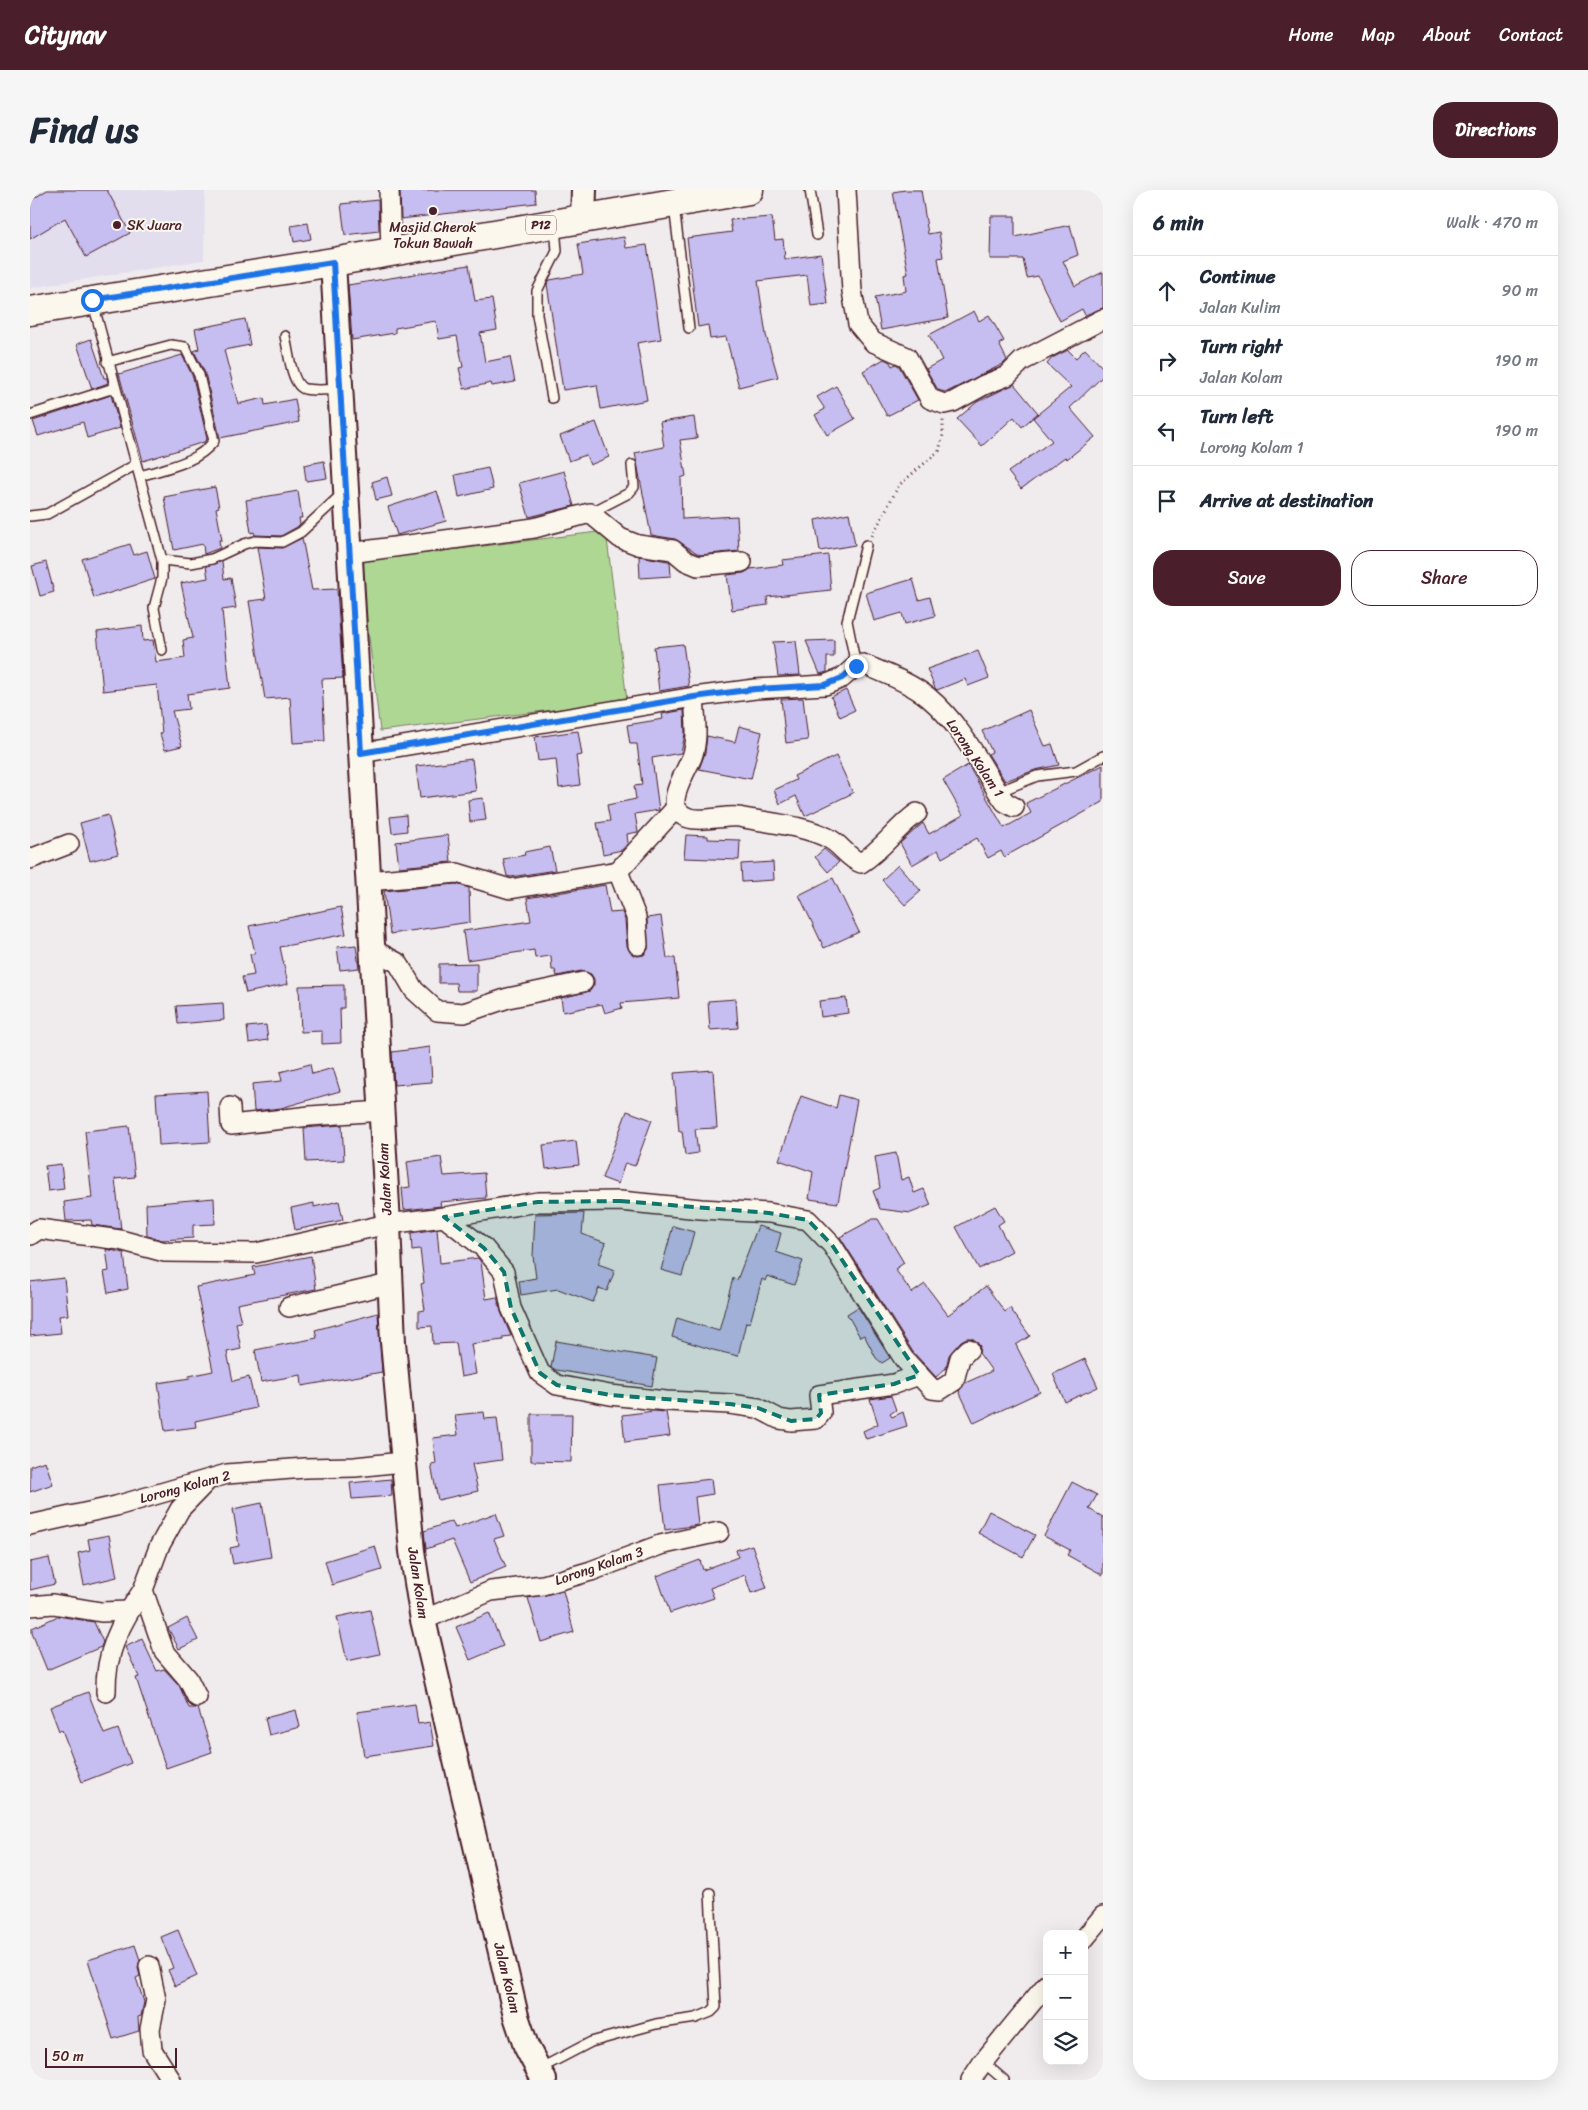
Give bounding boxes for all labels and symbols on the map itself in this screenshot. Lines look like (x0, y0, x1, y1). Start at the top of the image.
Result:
marker: Masjid Cherok Tokun Bawah (427, 205, 439, 217)
place label: SK Juara (127, 213, 182, 238)
place label: Masjid Cherok Tokun Bawah (389, 215, 477, 256)
road number: P12 (526, 216, 556, 234)
marker: SK Juara (111, 219, 123, 231)
route start (81, 289, 104, 312)
route end (845, 655, 868, 678)
street label: Lorong Kolam 1 (939, 713, 1011, 803)
street label: Jalan Kolam (371, 1142, 399, 1217)
street label: Lorong Kolam 2 (137, 1463, 233, 1511)
street label: Lorong Kolam 3 (551, 1539, 647, 1593)
street label: Jalan Kolam (400, 1544, 436, 1621)
street label: Jalan Kolam (486, 1939, 528, 2016)
scale bar (45, 2045, 178, 2068)

